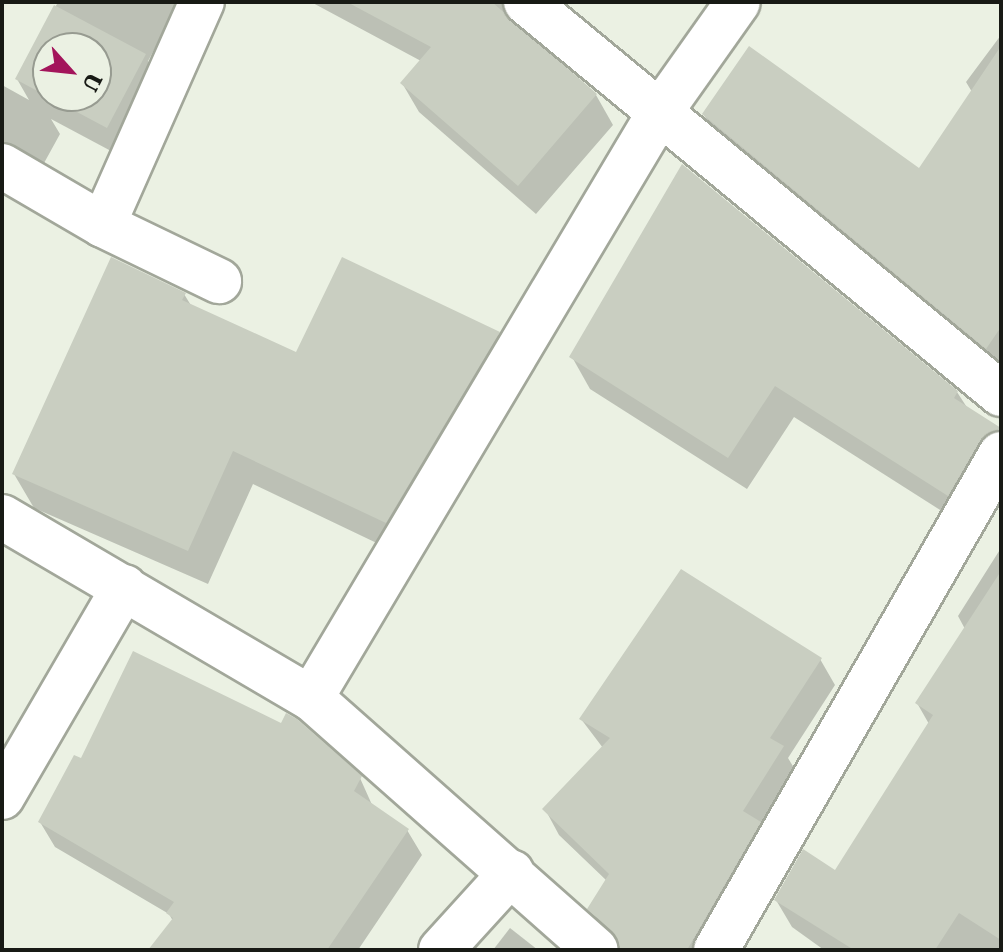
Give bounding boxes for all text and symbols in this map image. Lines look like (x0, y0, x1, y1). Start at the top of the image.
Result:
north arrow (32, 32, 112, 112)
text: U (77, 69, 107, 95)

